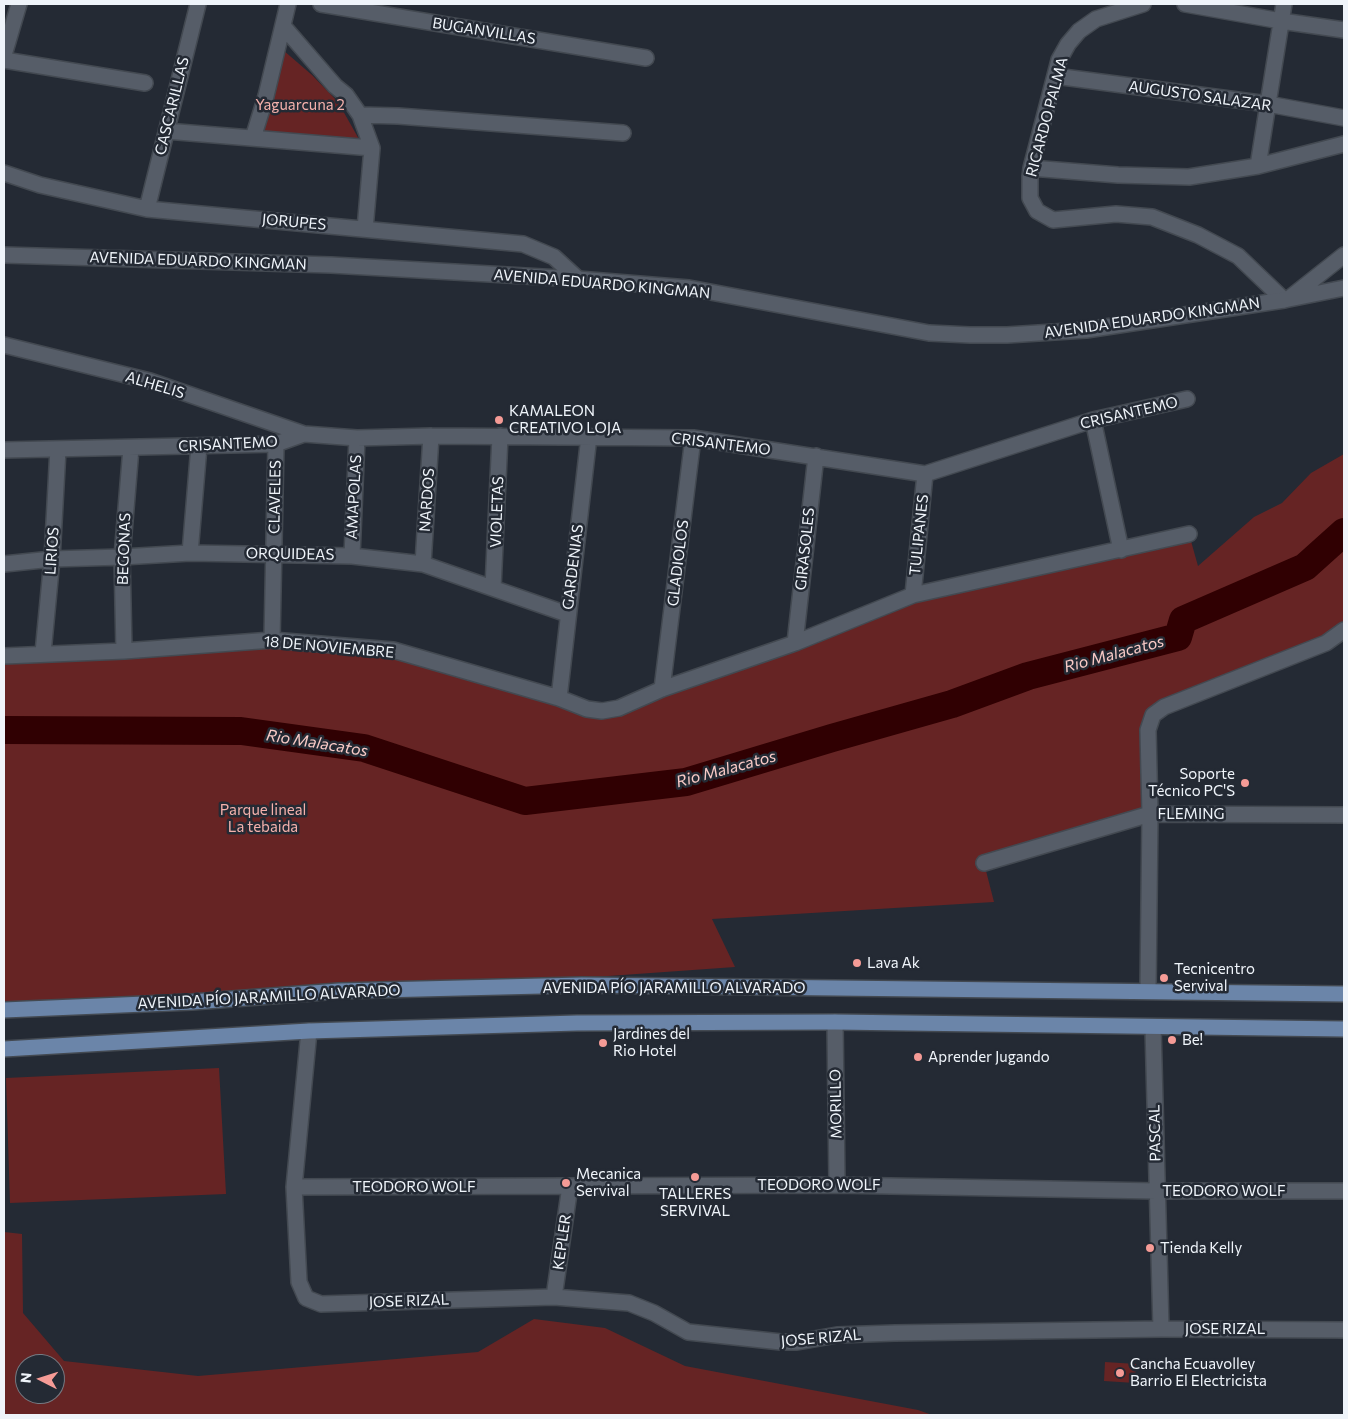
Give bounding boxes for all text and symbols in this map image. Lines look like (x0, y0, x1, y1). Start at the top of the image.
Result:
street label: BUGANVILLAS (431, 14, 537, 48)
street label: CASCARILLAS (151, 55, 193, 157)
street label: RICARDO PALMA (1022, 55, 1072, 179)
street label: AUGUSTO SALAZAR (1127, 77, 1273, 115)
park label: Yaguarcuna 2 (255, 96, 345, 114)
street label: JORUPES (261, 210, 327, 234)
street label: AVENIDA EDUARDO KINGMAN (89, 248, 307, 274)
street label: AVENIDA EDUARDO KINGMAN (493, 266, 711, 302)
street label: AVENIDA EDUARDO KINGMAN (1043, 294, 1261, 342)
street label: ALHELIS (123, 368, 187, 402)
street label: CRISANTEMO (1078, 393, 1180, 433)
place label: KAMALEON CREATIVO LOJA (509, 402, 621, 437)
marker: KAMALEON CREATIVO LOJA (493, 414, 505, 426)
street label: CRISANTEMO (670, 429, 772, 459)
street label: CRISANTEMO (178, 432, 278, 456)
street label: AMAPOLAS (343, 454, 365, 540)
street label: CLAVELES (265, 460, 285, 534)
street label: NARDOS (416, 468, 438, 532)
street label: VIOLETAS (487, 476, 507, 548)
street label: TULIPANES (906, 494, 932, 576)
street label: GIRASOLES (792, 507, 818, 591)
street label: BEGONAS (114, 513, 134, 585)
street label: GLADIOLOS (664, 519, 692, 607)
street label: GARDENIAS (559, 523, 587, 611)
street label: LIRIOS (41, 526, 63, 576)
street label: ORQUIDEAS (246, 544, 334, 564)
water label: Rio Malacatos (1062, 631, 1166, 677)
street label: 18 DE NOVIEMBRE (263, 632, 395, 662)
water label: Rio Malacatos (265, 725, 369, 761)
water label: Rio Malacatos (674, 746, 778, 792)
place label: Soporte Técnico PC'S (1148, 765, 1235, 800)
marker: Soporte Técnico PC'S (1239, 777, 1251, 789)
park label: Parque lineal La tebaida (220, 801, 306, 836)
street label: FLEMING (1158, 805, 1224, 823)
place label: Lava Ak (867, 954, 920, 972)
marker: Lava Ak (851, 957, 863, 969)
place label: Tecnicentro Servival (1174, 960, 1255, 995)
marker: Tecnicentro Servival (1158, 972, 1170, 984)
street label: AVENIDA PÍO JARAMILLO ALVARADO (542, 979, 806, 997)
street label: AVENIDA PÍO JARAMILLO ALVARADO (137, 981, 401, 1013)
place label: Jardines del Rio Hotel (613, 1025, 690, 1060)
place label: Be! (1182, 1031, 1203, 1049)
marker: Be! (1166, 1034, 1178, 1046)
marker: Jardines del Rio Hotel (597, 1037, 609, 1049)
place label: Aprender Jugando (928, 1048, 1050, 1066)
marker: Aprender Jugando (912, 1051, 924, 1063)
street label: MORILLO (826, 1069, 846, 1139)
street label: PASCAL (1146, 1104, 1164, 1162)
place label: Mecanica Servival (576, 1165, 641, 1200)
marker: TALLERES SERVIVAL (689, 1171, 701, 1183)
street label: TEODORO WOLF (757, 1176, 881, 1194)
marker: Mecanica Servival (560, 1177, 572, 1189)
street label: TEODORO WOLF (352, 1178, 476, 1196)
street label: TEODORO WOLF (1162, 1182, 1286, 1200)
place label: TALLERES SERVIVAL (659, 1185, 731, 1220)
street label: KEPLER (549, 1213, 575, 1271)
place label: Tienda Kelly (1160, 1239, 1242, 1257)
marker: Tienda Kelly (1144, 1242, 1156, 1254)
street label: JOSE RIZAL (368, 1291, 450, 1311)
street label: JOSE RIZAL (1185, 1320, 1265, 1338)
street label: JOSE RIZAL (780, 1326, 862, 1350)
north arrow (15, 1354, 65, 1404)
place label: Cancha Ecuavolley Barrio El Electricista (1130, 1355, 1267, 1390)
marker: Cancha Ecuavolley Barrio El Electricista (1114, 1367, 1126, 1379)
text: N (17, 1372, 34, 1384)

